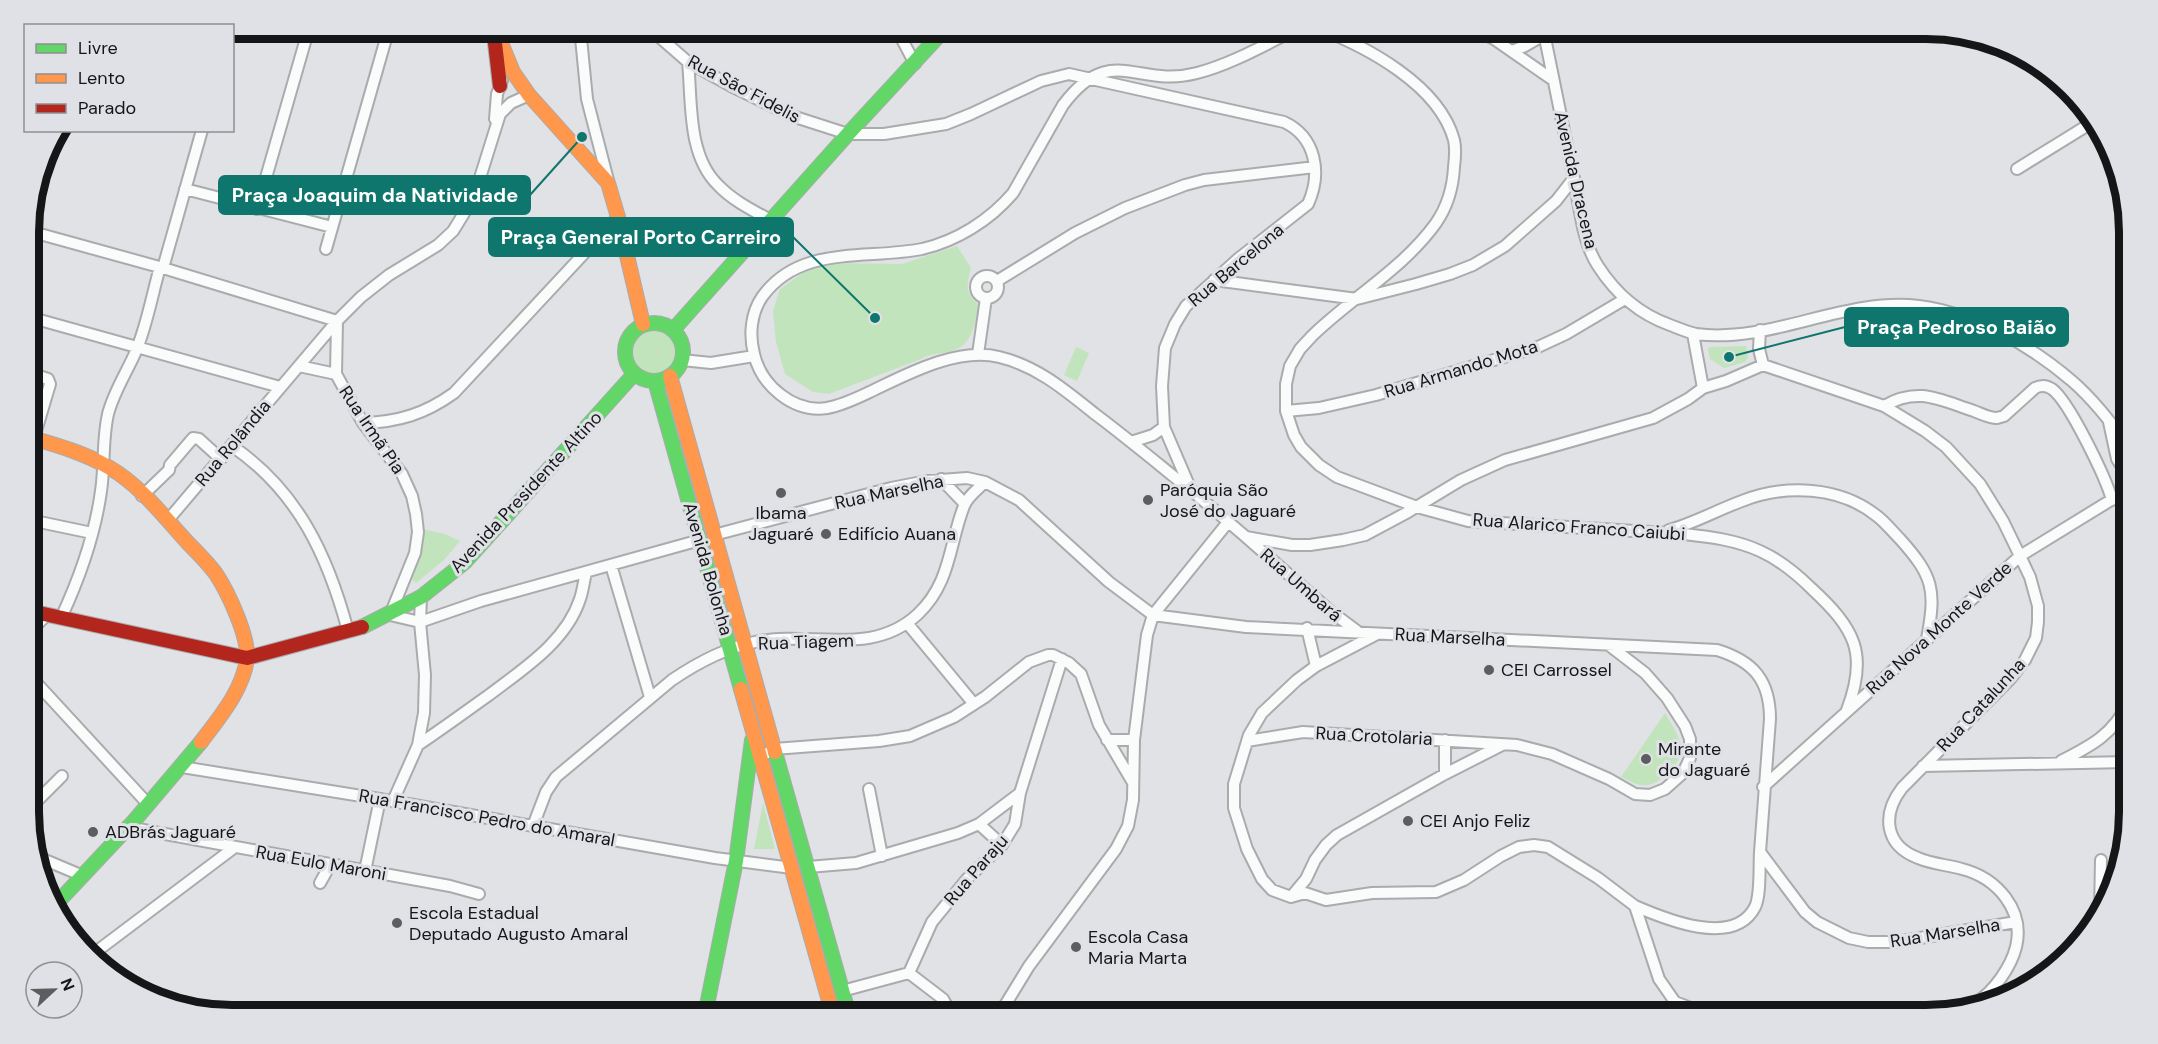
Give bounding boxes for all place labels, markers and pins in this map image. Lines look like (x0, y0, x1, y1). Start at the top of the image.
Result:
callout: Praça Joaquim da Natividade (219, 176, 530, 214)
callout: Praça General Porto Carreiro (489, 218, 793, 256)
callout: Praça Pedroso Baião (1845, 308, 2068, 346)
place label: Paróquia São José do Jaguaré (1160, 478, 1296, 523)
marker: Ibama Jaguaré (774, 486, 788, 500)
marker: Paróquia São José do Jaguaré (1141, 493, 1155, 507)
place label: Ibama Jaguaré (748, 501, 814, 546)
place label: Edifício Auana (838, 522, 956, 546)
marker: Edifício Auana (819, 527, 833, 541)
place label: CEI Carrossel (1501, 658, 1612, 682)
marker: CEI Carrossel (1482, 663, 1496, 677)
place label: Mirante do Jaguaré (1658, 737, 1750, 782)
marker: Mirante do Jaguaré (1639, 752, 1653, 766)
place label: CEI Anjo Feliz (1420, 809, 1530, 833)
marker: CEI Anjo Feliz (1401, 814, 1415, 828)
place label: ADBrás Jaguaré (105, 820, 236, 844)
marker: ADBrás Jaguaré (86, 825, 100, 839)
place label: Escola Estadual Deputado Augusto Amaral (409, 901, 628, 946)
marker: Escola Estadual Deputado Augusto Amaral (390, 916, 404, 930)
place label: Escola Casa Maria Marta (1088, 925, 1188, 970)
marker: Escola Casa Maria Marta (1069, 940, 1083, 954)

